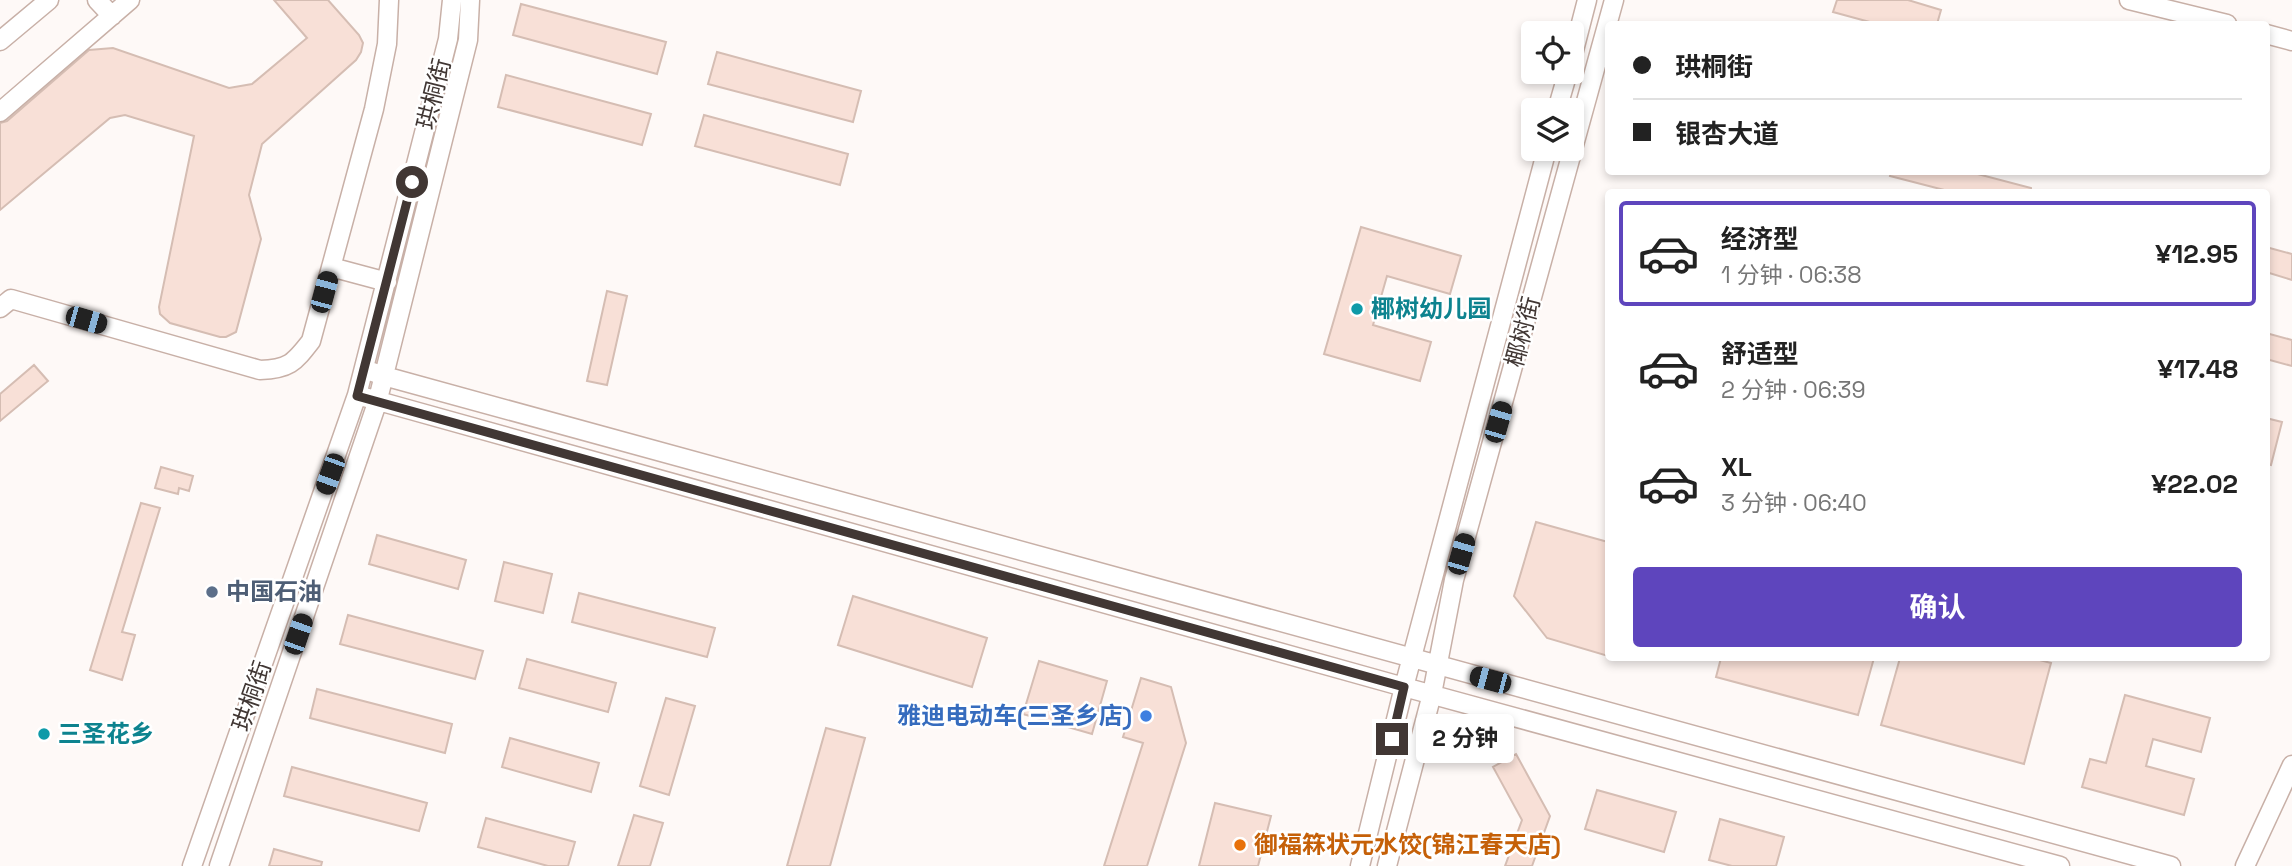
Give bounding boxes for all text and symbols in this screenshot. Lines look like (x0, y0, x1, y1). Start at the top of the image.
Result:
map controls (1521, 21, 1584, 161)
button: locate (1521, 21, 1584, 84)
text: 珙桐街 (1675, 50, 1753, 84)
street label: 珙桐街 (410, 55, 457, 133)
button: layers (1521, 98, 1584, 161)
text: 银杏大道 (1675, 117, 1779, 151)
route start (396, 166, 428, 198)
icon: car (1637, 222, 1700, 285)
text: 经济型 (1721, 222, 1799, 256)
text: ¥12.95 (2155, 237, 2238, 271)
text: 1 分钟 · 06:38 (1721, 260, 1862, 290)
car (309, 269, 340, 315)
place label: 椰树幼儿园 (1371, 293, 1491, 324)
street label: 椰树街 (1498, 293, 1547, 371)
marker: 椰树幼儿园 (1349, 301, 1365, 317)
car (63, 304, 110, 336)
icon: car (1637, 337, 1700, 400)
text: 舒适型 (1721, 337, 1799, 371)
text: ¥17.48 (2158, 352, 2238, 386)
text: 2 分钟 · 06:39 (1721, 375, 1866, 405)
car (1483, 399, 1514, 445)
text: XL (1721, 450, 1752, 484)
car (313, 451, 348, 497)
icon: car (1637, 452, 1700, 515)
text: ¥22.02 (2151, 467, 2238, 501)
text: 3 分钟 · 06:40 (1721, 488, 1867, 518)
car (1446, 531, 1477, 577)
button: 确认 (1633, 567, 2242, 647)
place label: 中国石油 (226, 576, 322, 607)
marker: 中国石油 (204, 584, 220, 600)
car (282, 611, 315, 657)
street label: 珙桐街 (225, 657, 278, 735)
car (1467, 664, 1514, 696)
place label: 雅迪电动车(三圣乡店) (897, 700, 1132, 731)
marker: 雅迪电动车(三圣乡店) (1138, 708, 1154, 724)
callout: 2 分钟 (1416, 714, 1514, 764)
place label: 三圣花乡 (58, 718, 154, 749)
route end (1376, 723, 1408, 755)
text: 2 分钟 (1432, 723, 1498, 753)
marker: 三圣花乡 (36, 726, 52, 742)
place label: 御福箖状元水饺(锦江春天店) (1254, 829, 1561, 860)
marker: 御福箖状元水饺(锦江春天店) (1232, 837, 1248, 853)

